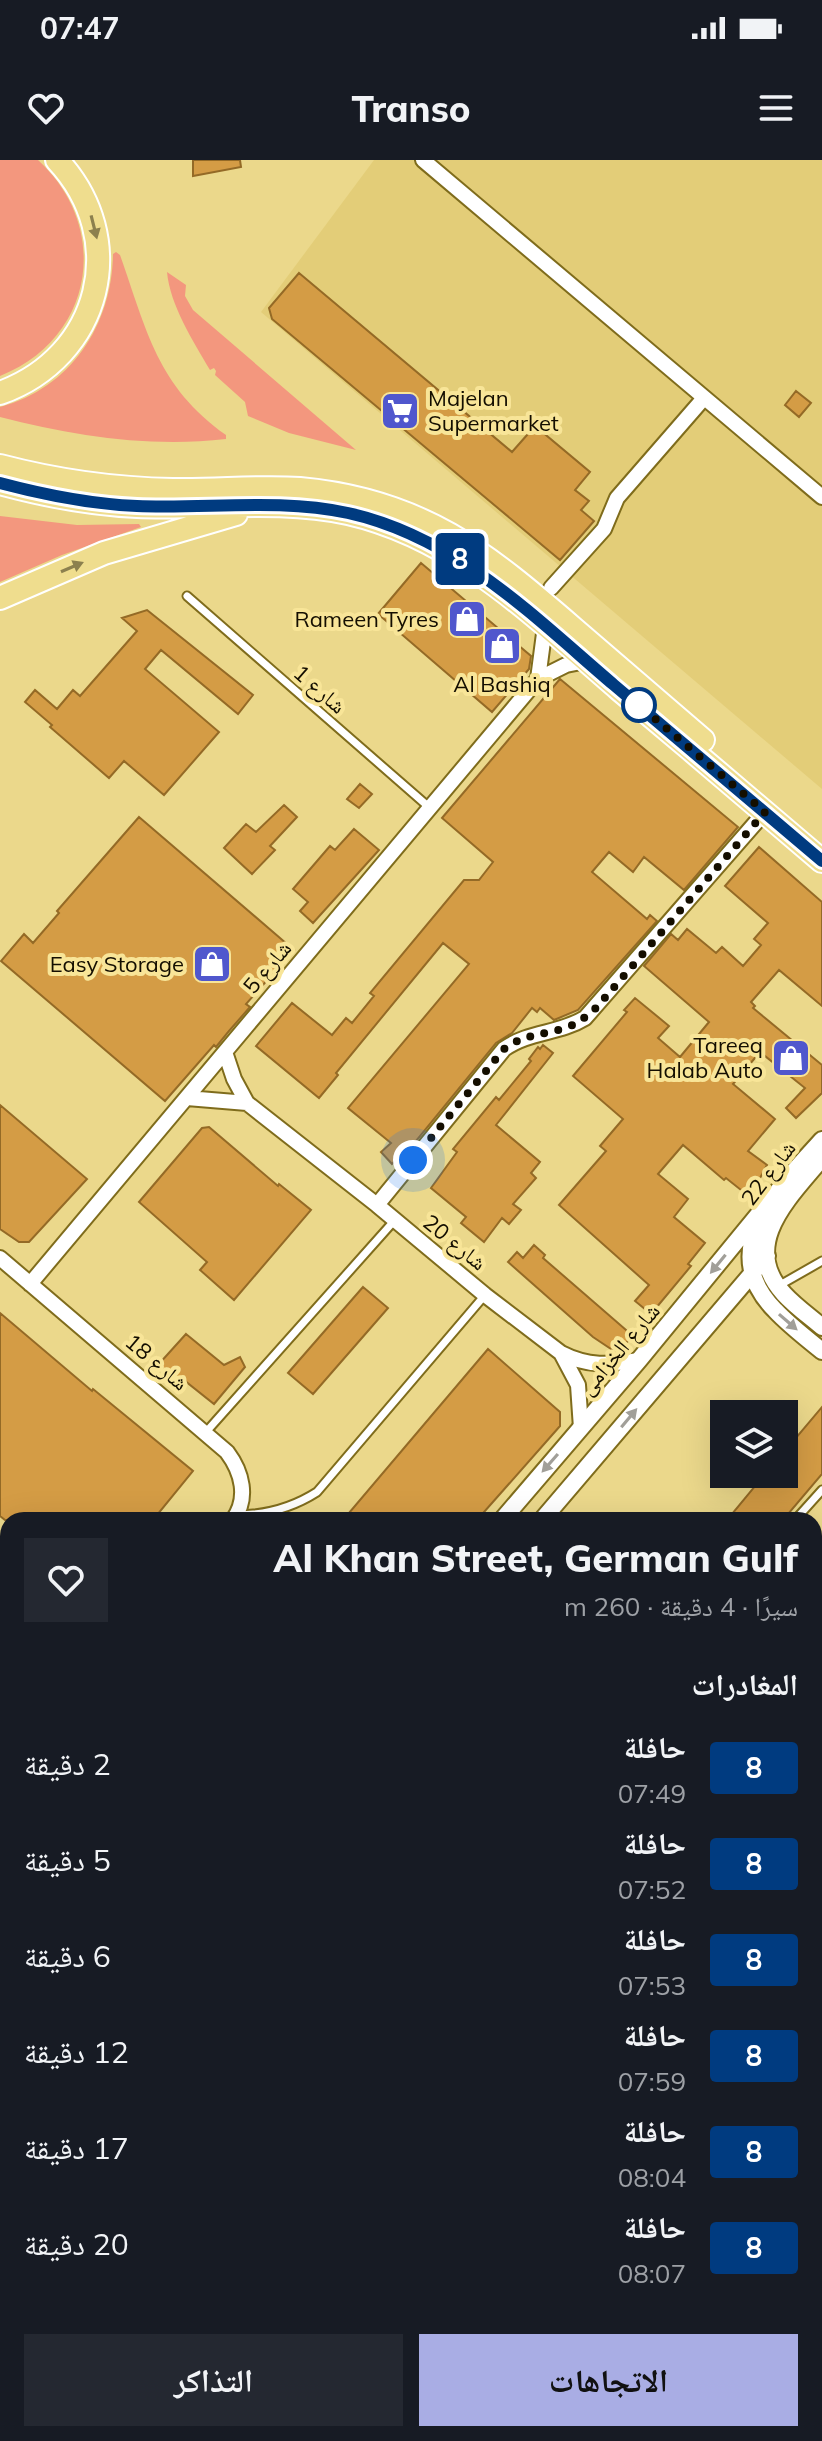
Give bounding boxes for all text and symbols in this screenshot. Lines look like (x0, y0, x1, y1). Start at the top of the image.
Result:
text: 07:47 (40, 9, 119, 47)
icon: heart (24, 86, 68, 130)
text: Transo (351, 86, 471, 131)
icon: menu (754, 86, 798, 130)
one-way arrow (88, 215, 100, 240)
place label: Majelan Supermarket (428, 384, 559, 437)
supermarket icon: Majelan Supermarket (379, 390, 421, 432)
line badge: 8 (434, 533, 486, 585)
text: 8 (452, 541, 468, 576)
one-way arrow (60, 560, 83, 574)
shop icon: Rameen Tyres (446, 598, 488, 640)
place label: Rameen Tyres (294, 605, 439, 633)
shop icon: Al Bashiq (481, 625, 523, 667)
street label: شارع 1 (288, 658, 352, 720)
place label: Al Bashiq (453, 670, 551, 698)
unlabelled marker (622, 688, 656, 722)
street label: شارع 5 (237, 935, 297, 999)
shop icon: Easy Storage (191, 943, 233, 985)
place label: Easy Storage (50, 950, 184, 978)
place label: Tareeq Halab Auto (647, 1031, 763, 1084)
shop icon: Tareeq Halab Auto (770, 1037, 812, 1079)
street label: شارع 22 (735, 1135, 801, 1211)
your location (393, 1140, 433, 1180)
street label: شارع 20 (417, 1208, 493, 1276)
one-way arrow (710, 1254, 726, 1274)
street label: شارع الخزامى (572, 1297, 666, 1401)
one-way arrow (778, 1313, 798, 1330)
street label: شارع 18 (120, 1327, 194, 1397)
map controls (710, 1400, 798, 1488)
button: layers (710, 1400, 798, 1488)
one-way arrow (620, 1408, 637, 1428)
one-way arrow (542, 1453, 560, 1473)
text: Al Khan Street, German Gulf (274, 1534, 798, 1582)
button: heart (24, 1538, 108, 1622)
text: سيرًا · 4 دقيقة · 260 m (564, 1590, 798, 1623)
text: المغادرات (691, 1665, 798, 1703)
text: حافلة (624, 1728, 686, 1766)
text: 2 دقيقة (24, 1745, 111, 1783)
text: 8 (746, 1750, 762, 1785)
text: 07:49 (618, 1777, 686, 1810)
text: حافلة (624, 1824, 686, 1862)
text: 5 دقيقة (24, 1841, 111, 1879)
text: 8 (746, 1846, 762, 1881)
text: 07:52 (618, 1873, 686, 1906)
text: حافلة (624, 1920, 686, 1958)
text: 6 دقيقة (24, 1937, 111, 1975)
text: 8 (746, 1942, 762, 1977)
text: 07:53 (618, 1969, 686, 2002)
text: حافلة (624, 2016, 686, 2054)
text: 12 دقيقة (24, 2033, 129, 2071)
text: 8 (746, 2038, 762, 2073)
text: 07:59 (618, 2065, 686, 2098)
text: حافلة (624, 2112, 686, 2150)
text: 17 دقيقة (24, 2129, 129, 2167)
text: 8 (746, 2134, 762, 2169)
text: 08:04 (618, 2161, 686, 2194)
text: حافلة (624, 2208, 686, 2246)
text: 20 دقيقة (24, 2225, 129, 2263)
text: 8 (746, 2230, 762, 2265)
text: 08:07 (618, 2257, 686, 2290)
button: التذاكر (24, 2334, 403, 2426)
button: الاتجاهات (419, 2334, 798, 2426)

